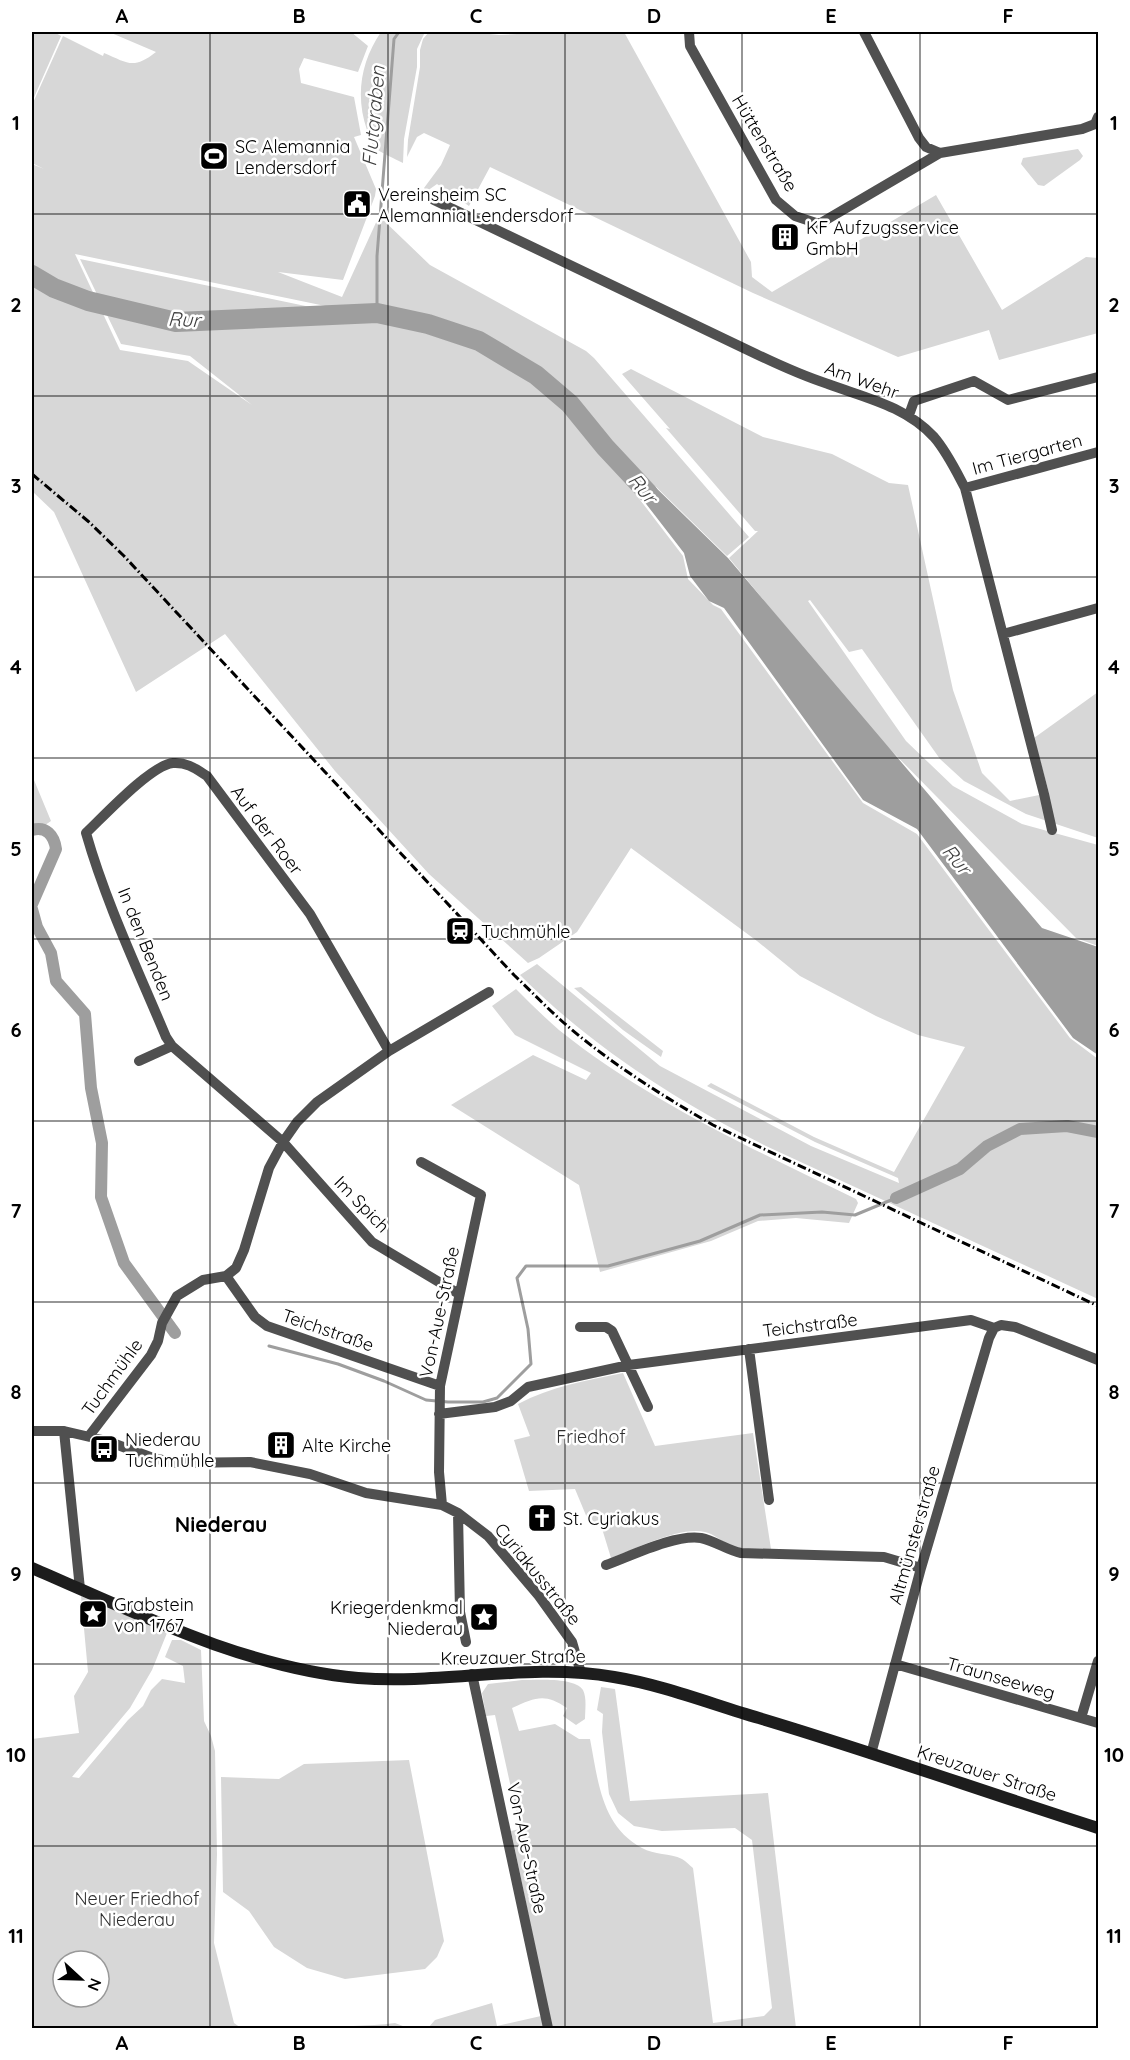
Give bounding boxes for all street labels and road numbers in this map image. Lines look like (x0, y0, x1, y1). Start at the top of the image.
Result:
street label: Hüttenstraße (727, 90, 803, 196)
street label: Am Wehr (822, 356, 902, 404)
street label: Im Tiergarten (969, 428, 1085, 480)
street label: Auf der Roer (226, 781, 308, 879)
street label: In den Benden (113, 884, 179, 1004)
street label: Im Spich (329, 1171, 395, 1237)
street label: Von-Aue-Straße (414, 1244, 464, 1380)
street label: Teichstraße (279, 1304, 377, 1356)
street label: Teichstraße (761, 1308, 859, 1342)
street label: Tuchmühle (76, 1334, 148, 1420)
street label: Altmünsterstraße (883, 1463, 945, 1607)
street label: Cyriakusstraße (490, 1518, 586, 1630)
street label: Kreuzauer Straße (440, 1644, 586, 1670)
street label: Traunseeweg (944, 1652, 1058, 1704)
street label: Kreuzauer Straße (914, 1740, 1060, 1806)
street label: Von-Aue-Straße (502, 1780, 552, 1916)

